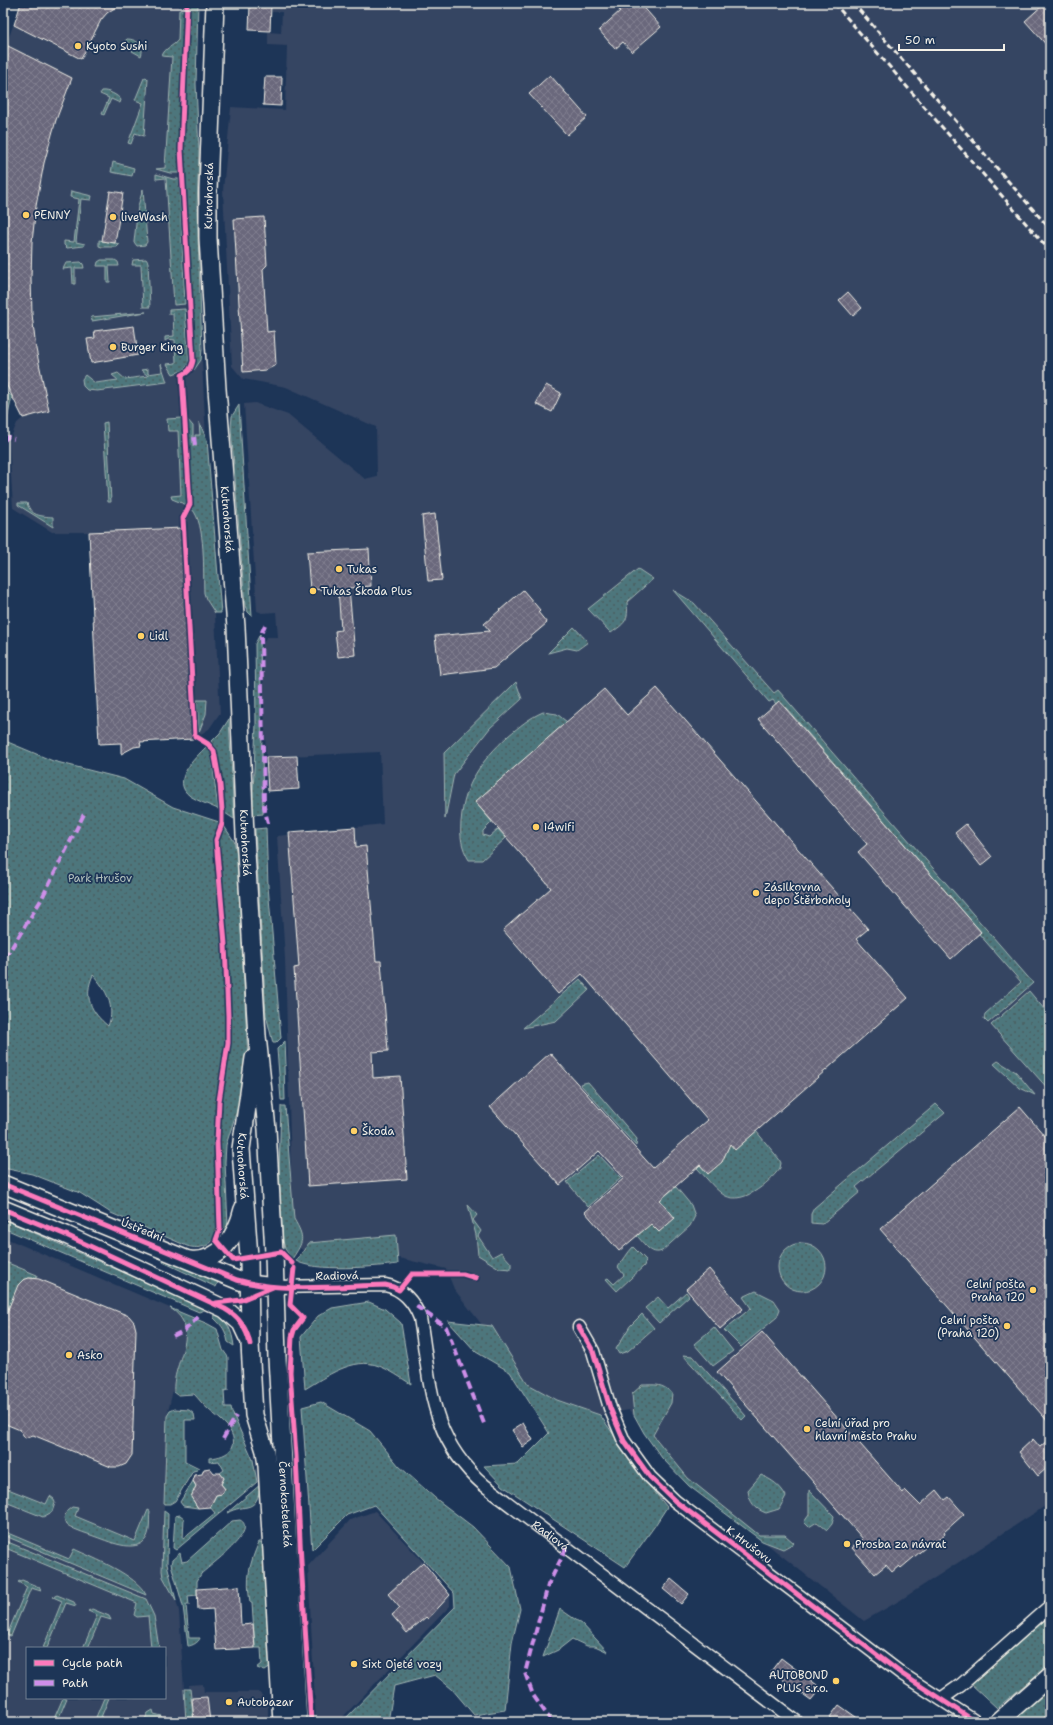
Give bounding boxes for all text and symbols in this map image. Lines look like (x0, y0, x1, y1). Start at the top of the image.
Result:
scale bar (899, 26, 1004, 52)
text: 50 m (905, 32, 935, 48)
place label: Kyoto Sushi (86, 39, 147, 54)
marker: Kyoto Sushi (73, 41, 83, 51)
street label: Kutnohorská (201, 162, 217, 230)
place label: PENNY (34, 208, 71, 223)
marker: PENNY (21, 210, 31, 220)
place label: liveWash (121, 210, 168, 225)
marker: liveWash (108, 212, 118, 222)
place label: Burger King (121, 340, 184, 355)
marker: Burger King (108, 342, 118, 352)
street label: Kutnohorská (217, 485, 238, 553)
place label: Tukas (347, 562, 377, 577)
marker: Tukas (334, 564, 344, 574)
place label: Tukas Škoda Plus (321, 583, 412, 599)
marker: Tukas Škoda Plus (308, 586, 318, 596)
place label: Lidl (149, 629, 169, 644)
marker: Lidl (136, 631, 146, 641)
street label: Kutnohorská (236, 809, 255, 877)
place label: i4wifi (544, 820, 575, 835)
marker: i4wifi (531, 822, 541, 832)
park label: Park Hrušov (68, 871, 132, 886)
place label: Zásilkovna depo Štěrboholy (764, 880, 851, 908)
marker: Zásilkovna depo Štěrboholy (751, 888, 761, 898)
place label: Škoda (362, 1123, 395, 1139)
marker: Škoda (349, 1126, 359, 1136)
street label: Kutnohorská (233, 1132, 252, 1200)
street label: Ústřední (119, 1214, 166, 1245)
street label: Radiová (315, 1268, 359, 1284)
place label: Celní pošta Praha 120 (966, 1277, 1025, 1305)
marker: Celní pošta Praha 120 (1028, 1285, 1038, 1295)
place label: Celní pošta (Praha 120) (937, 1313, 999, 1341)
marker: Celní pošta (Praha 120) (1002, 1321, 1012, 1331)
place label: Asko (77, 1348, 103, 1363)
marker: Asko (64, 1350, 74, 1360)
place label: Celní úřad pro hlavní město Prahu (815, 1416, 917, 1444)
marker: Celní úřad pro hlavní město Prahu (802, 1424, 812, 1434)
street label: Černokostelecká (275, 1461, 295, 1548)
street label: Radiová (529, 1517, 573, 1555)
street label: K Hrušovu (723, 1523, 775, 1567)
place label: Prosba za návrat (855, 1537, 947, 1552)
marker: Prosba za návrat (842, 1539, 852, 1549)
legend (26, 1647, 166, 1699)
text: Cycle path (62, 1655, 123, 1671)
place label: Sixt Ojeté vozy (362, 1657, 442, 1672)
marker: Sixt Ojeté vozy (349, 1659, 359, 1669)
place label: AUTOBOND PLUS s.r.o. (769, 1668, 828, 1696)
text: Path (62, 1675, 88, 1691)
marker: AUTOBOND PLUS s.r.o. (831, 1676, 841, 1686)
place label: Autobazar (237, 1695, 294, 1710)
marker: Autobazar (224, 1697, 234, 1707)

